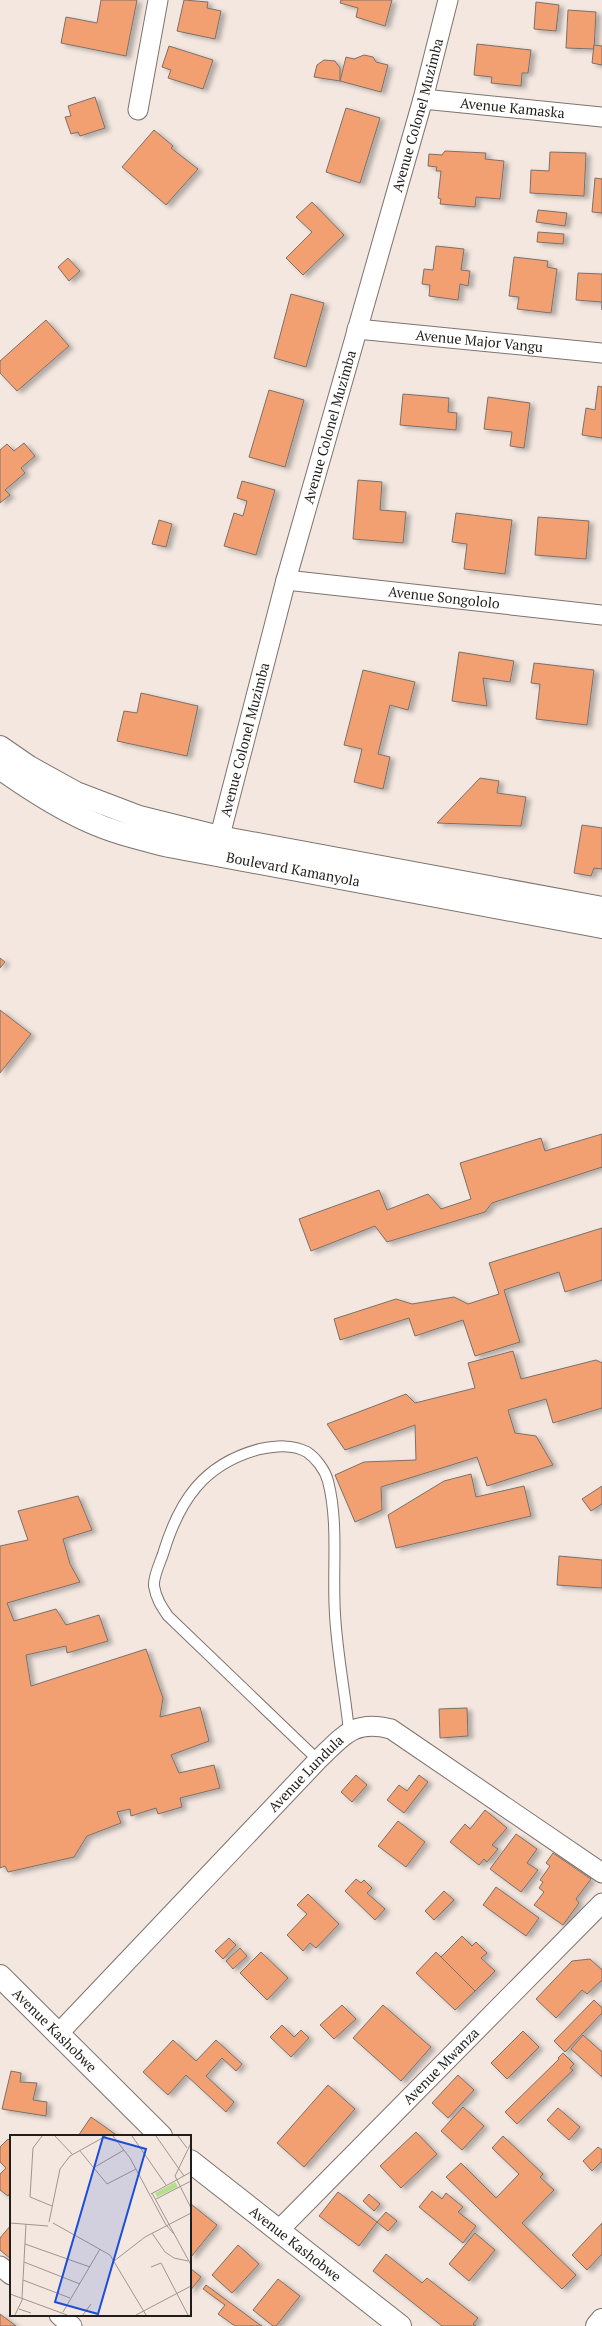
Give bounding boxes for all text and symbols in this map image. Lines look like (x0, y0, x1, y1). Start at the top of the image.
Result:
street label: Avenue Colonel Muzimba (387, 36, 447, 194)
street label: Avenue Kamaska (459, 93, 566, 122)
street label: Avenue Major Vangu (415, 325, 544, 356)
street label: Avenue Colonel Muzimba (298, 348, 360, 506)
street label: Avenue Songololo (387, 581, 501, 613)
street label: Avenue Colonel Muzimba (215, 660, 273, 819)
street label: Boulevard Kamanyola (225, 847, 362, 891)
street label: Avenue Lundula (264, 1730, 347, 1816)
street label: Avenue Kashobwe (9, 1984, 101, 2076)
street label: Avenue Mwanza (398, 2023, 483, 2108)
inset map (10, 2135, 191, 2316)
street label: Avenue Kashobwe (246, 2201, 346, 2285)

